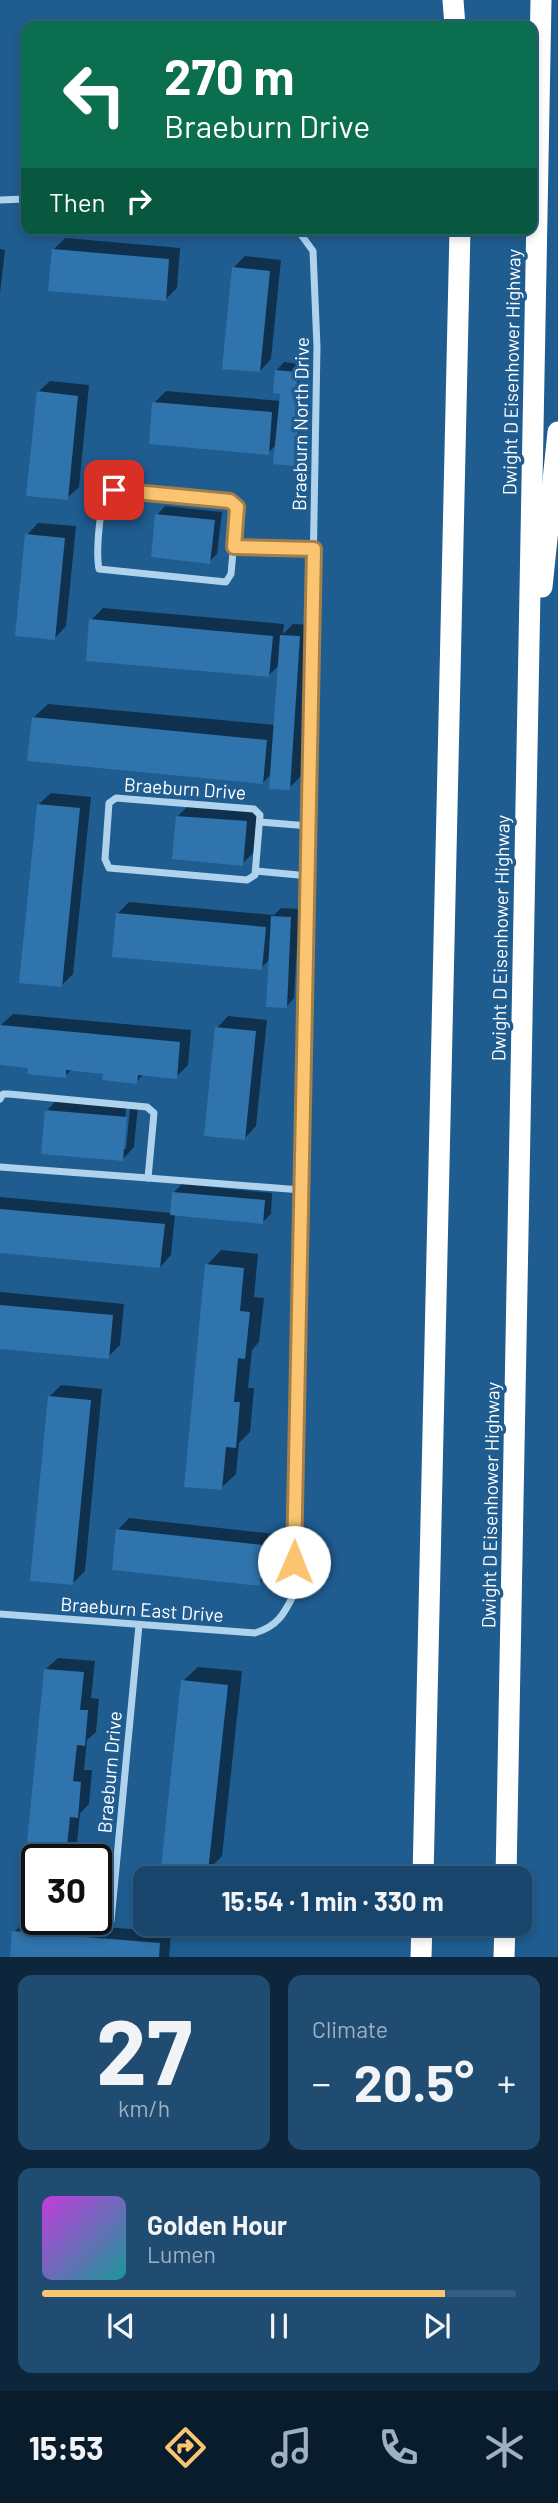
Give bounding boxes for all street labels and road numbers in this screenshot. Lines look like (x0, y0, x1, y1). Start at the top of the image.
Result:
street label: Dwight D Eisenhower Highway (497, 248, 525, 495)
street label: Braeburn North Drive (287, 337, 313, 511)
street label: Braeburn Drive (123, 772, 247, 804)
street label: Dwight D Eisenhower Highway (486, 814, 514, 1061)
street label: Dwight D Eisenhower Highway (476, 1381, 504, 1628)
street label: Braeburn East Drive (60, 1592, 224, 1626)
street label: Braeburn Drive (92, 1710, 126, 1834)

